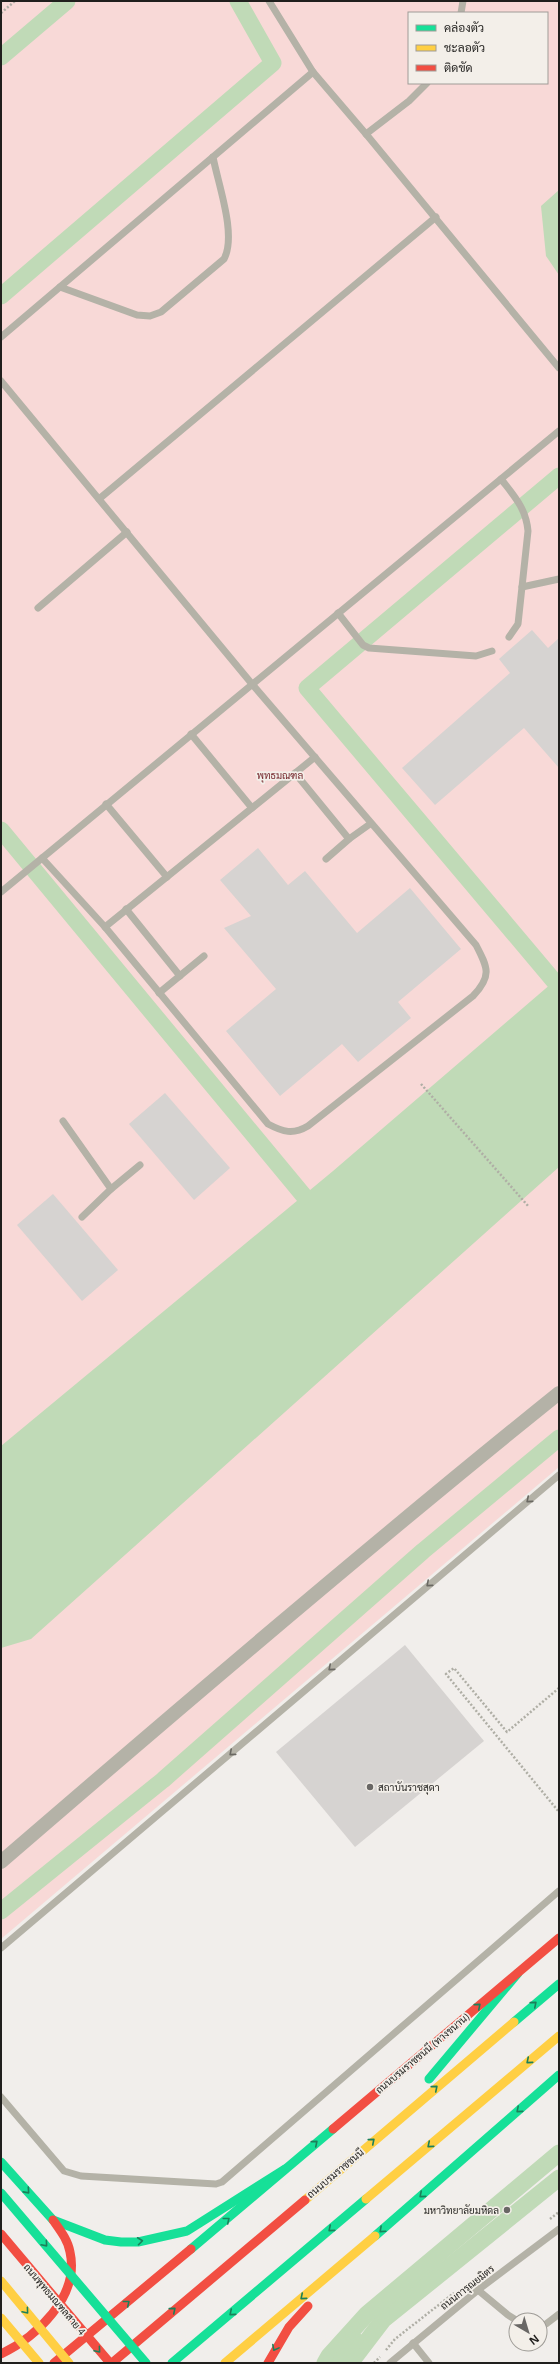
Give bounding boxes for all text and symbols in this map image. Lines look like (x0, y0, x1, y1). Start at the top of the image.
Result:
legend (408, 12, 548, 84)
text: คล่องตัว (444, 19, 484, 36)
text: ชะลอตัว (444, 39, 485, 56)
text: ติดขัด (444, 59, 473, 76)
park label: พุทธมณฑล (257, 768, 303, 783)
one-way arrow (526, 1495, 534, 1502)
one-way arrow (427, 1579, 434, 1586)
one-way arrow (328, 1664, 335, 1671)
one-way arrow (229, 1748, 237, 1755)
place label: สถาบันราชสุดา (378, 1780, 440, 1795)
marker: สถาบันราชสุดา (365, 1782, 375, 1792)
one-way arrow (530, 2002, 537, 2009)
one-way arrow (474, 2003, 481, 2010)
street label: ถนนบรมราชชนนี (ทางขนาน) (372, 2010, 472, 2096)
one-way arrow (527, 2056, 534, 2063)
one-way arrow (430, 2085, 437, 2092)
one-way arrow (516, 2105, 523, 2112)
one-way arrow (368, 2138, 375, 2145)
one-way arrow (427, 2140, 435, 2147)
one-way arrow (310, 2141, 317, 2148)
street label: ถนนบรมราชชนนี (303, 2145, 367, 2201)
one-way arrow (22, 2186, 30, 2194)
one-way arrow (419, 2190, 427, 2197)
place label: มหาวิทยาลัยมหิดล (424, 2203, 499, 2217)
marker: มหาวิทยาลัยมหิดล (502, 2205, 512, 2215)
one-way arrow (223, 2218, 230, 2225)
one-way arrow (328, 2224, 335, 2231)
one-way arrow (379, 2225, 387, 2232)
one-way arrow (137, 2237, 143, 2246)
one-way arrow (40, 2239, 47, 2247)
street label: ถนนพุทธมณฑลสาย 4 (20, 2260, 89, 2339)
street label: ถนนการุณยมิตร (437, 2261, 498, 2313)
one-way arrow (300, 2293, 307, 2300)
one-way arrow (122, 2300, 130, 2307)
one-way arrow (21, 2306, 28, 2313)
one-way arrow (169, 2308, 176, 2315)
one-way arrow (229, 2308, 236, 2315)
north arrow (508, 2312, 548, 2352)
text: N (526, 2332, 543, 2349)
one-way arrow (272, 2344, 280, 2351)
one-way arrow (94, 2345, 101, 2352)

